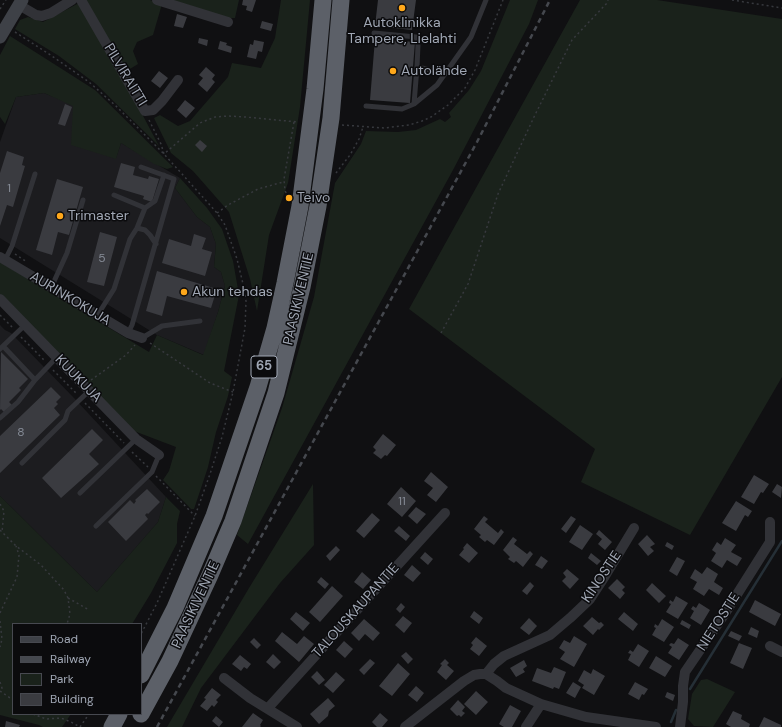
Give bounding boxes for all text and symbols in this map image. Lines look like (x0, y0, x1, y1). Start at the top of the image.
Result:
marker: Autoklinikka Tampere, Lielahti (397, 3, 407, 13)
place label: Autoklinikka Tampere, Lielahti (347, 15, 457, 48)
street label: PILVIRAITTI (100, 41, 150, 109)
place label: Autolähde (401, 63, 467, 79)
marker: Autolähde (388, 66, 398, 76)
house number: 1 (7, 182, 11, 196)
place label: Teivo (297, 190, 330, 206)
marker: Teivo (284, 193, 294, 203)
place label: Trimaster (68, 208, 129, 224)
marker: Trimaster (55, 211, 65, 221)
street label: PAASIKIVENTIE (280, 251, 318, 347)
house number: 5 (98, 252, 106, 266)
street label: AURINKOKUJA (27, 268, 113, 330)
place label: Akun tehdas (192, 284, 273, 300)
marker: Akun tehdas (179, 287, 189, 297)
street label: KUUKUJA (51, 352, 105, 406)
road number: 65 (251, 356, 277, 378)
house number: 8 (17, 426, 25, 440)
house number: 11 (398, 495, 406, 509)
street label: KINOSTIE (579, 548, 625, 606)
street label: PAASIKIVENTIE (168, 559, 224, 651)
street label: TALOUSKAUPANTIE (309, 560, 403, 662)
street label: NIETOSTIE (694, 590, 744, 654)
legend (12, 623, 142, 715)
text: Road (50, 631, 78, 647)
text: Railway (50, 651, 91, 667)
text: Park (50, 671, 74, 687)
text: Building (50, 691, 94, 707)

